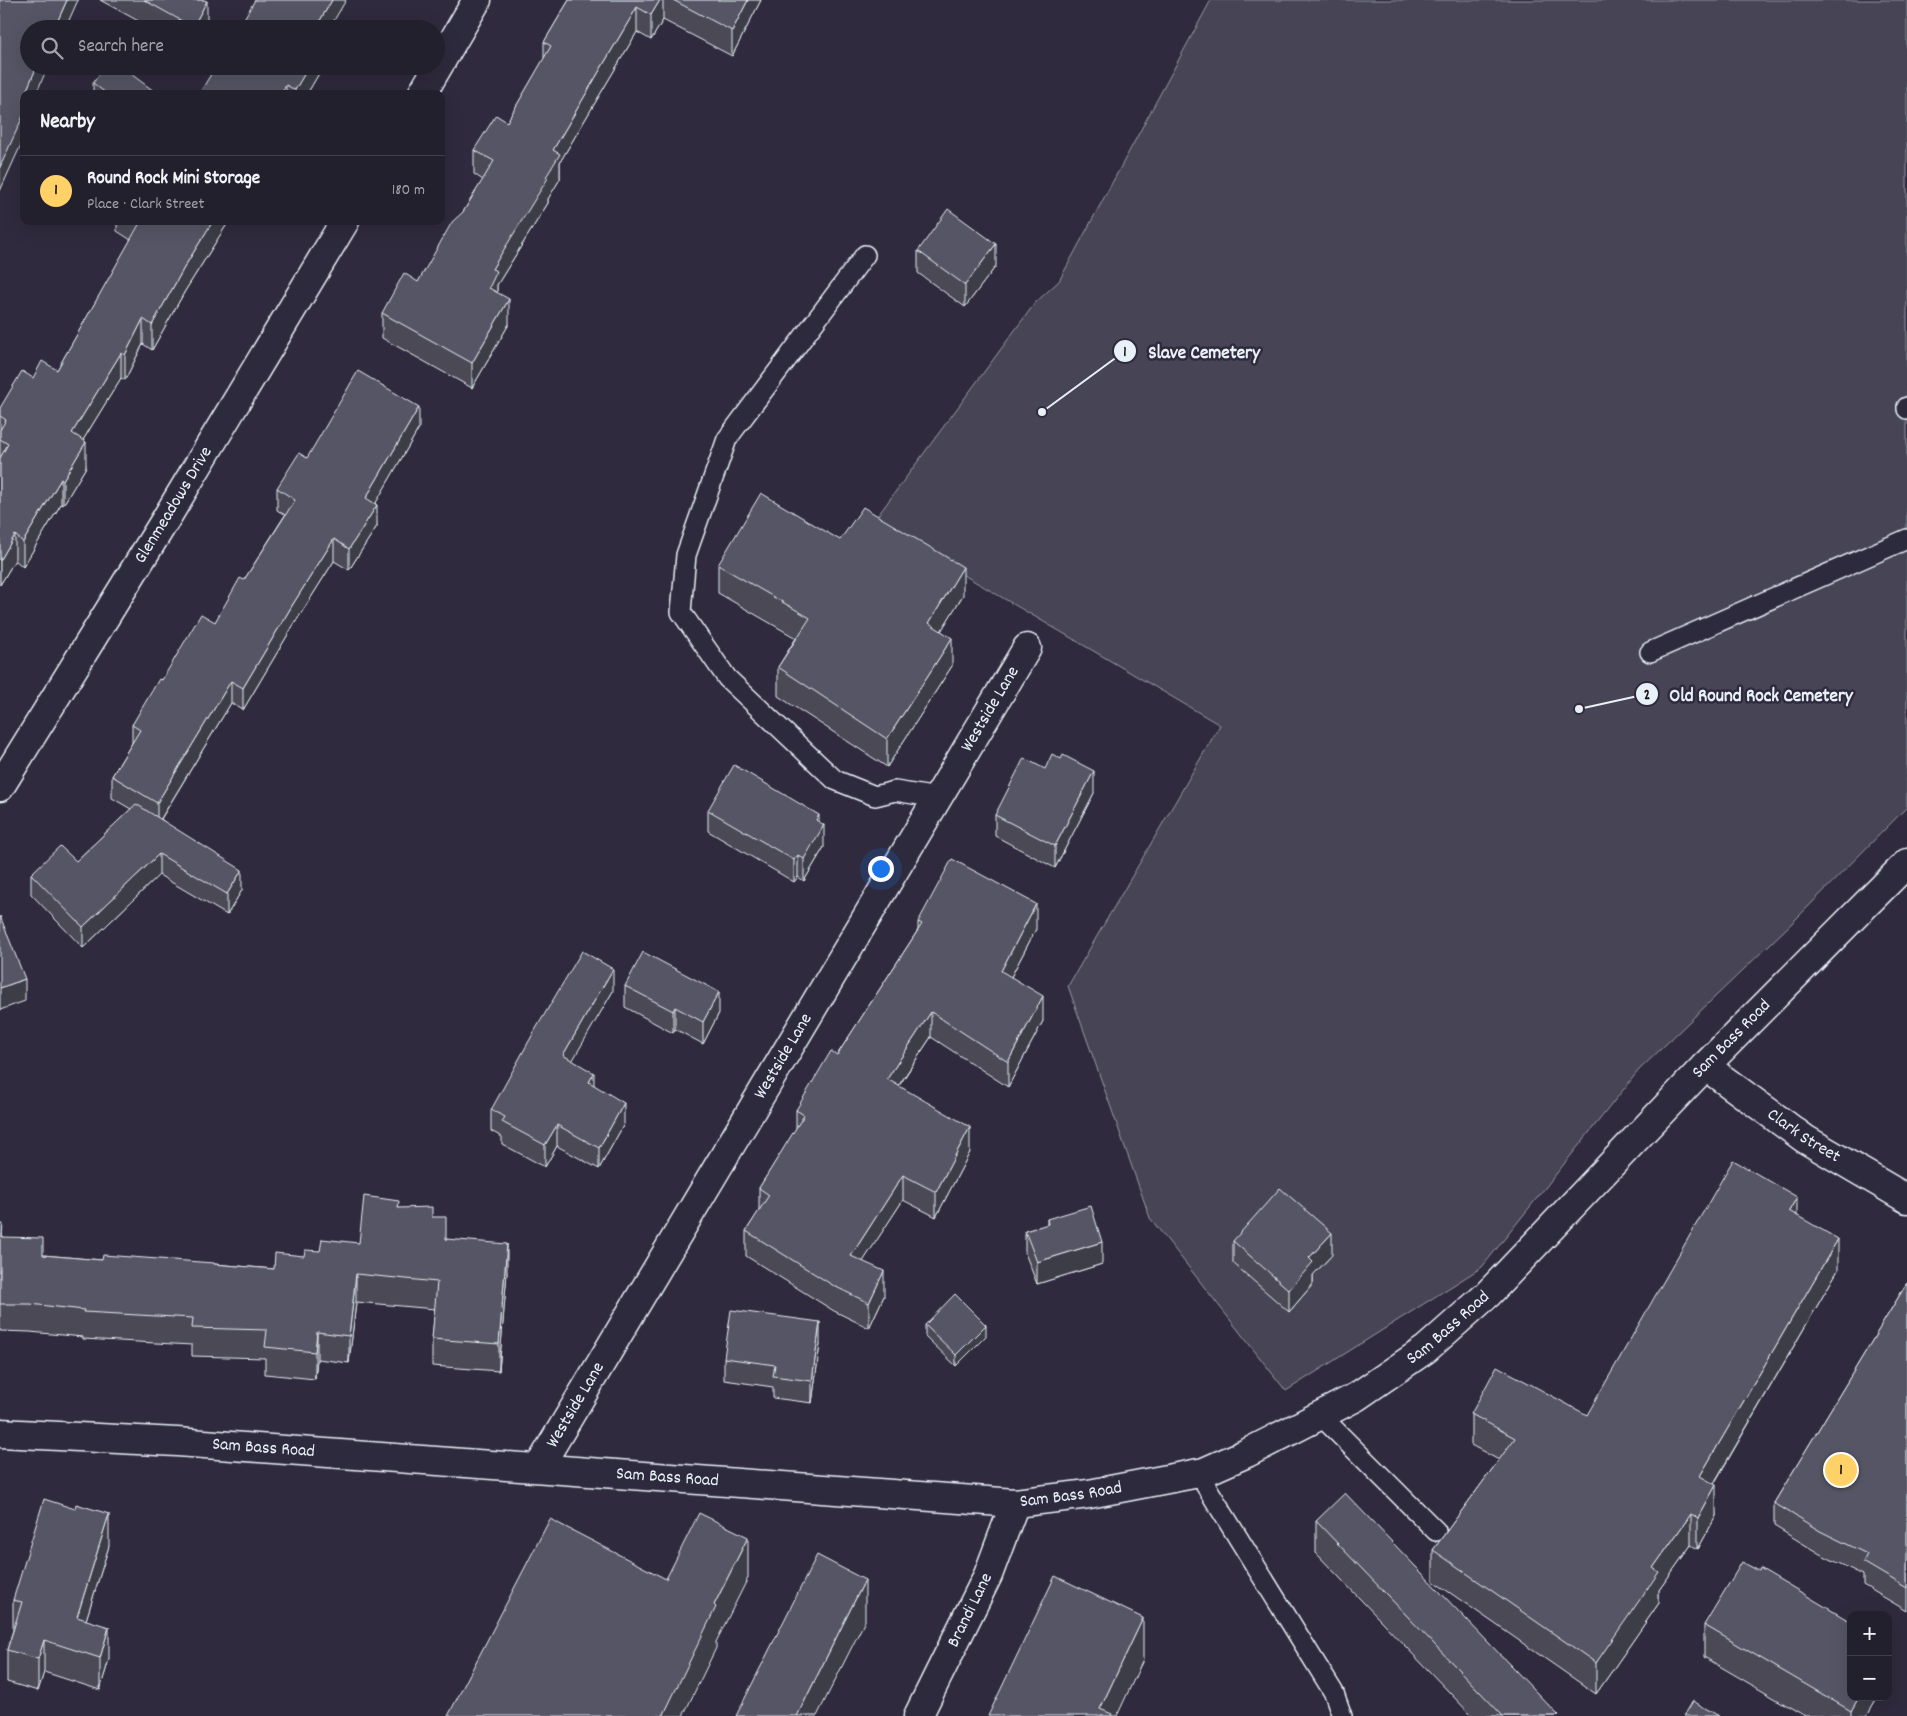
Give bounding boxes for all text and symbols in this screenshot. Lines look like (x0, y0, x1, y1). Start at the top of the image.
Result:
search box (20, 20, 445, 75)
icon: search (38, 34, 66, 62)
text: Search here (78, 34, 164, 61)
text: Nearby (40, 108, 95, 138)
text: Round Rock Mini Storage (87, 166, 260, 193)
text: 1 (54, 179, 58, 202)
text: 180 m (392, 179, 425, 202)
text: Place · Clark Street (87, 193, 204, 216)
callout: Slave Cemetery (1113, 334, 1269, 368)
text: Slave Cemetery (1148, 341, 1261, 368)
text: 1 (1123, 342, 1127, 364)
street label: Glenmeadows Drive (129, 442, 219, 569)
street label: Westside Lane (955, 662, 1026, 757)
callout: Old Round Rock Cemetery (1634, 677, 1863, 711)
text: Old Round Rock Cemetery (1669, 684, 1854, 711)
text: 2 (1644, 685, 1650, 707)
your location (868, 856, 894, 882)
street label: Sam Bass Road (1687, 994, 1777, 1084)
street label: Westside Lane (748, 1009, 819, 1104)
street label: Clark Street (1762, 1103, 1845, 1170)
street label: Sam Bass Road (1402, 1285, 1496, 1371)
street label: Westside Lane (541, 1357, 611, 1453)
street label: Sam Bass Road (211, 1432, 316, 1465)
pin: 1 (1825, 1451, 1857, 1489)
street label: Sam Bass Road (615, 1462, 720, 1494)
street label: Sam Bass Road (1019, 1475, 1124, 1515)
street label: Brandi Lane (941, 1569, 999, 1652)
map controls (1847, 1611, 1892, 1701)
button: + (1847, 1611, 1892, 1656)
button: − (1847, 1656, 1892, 1701)

